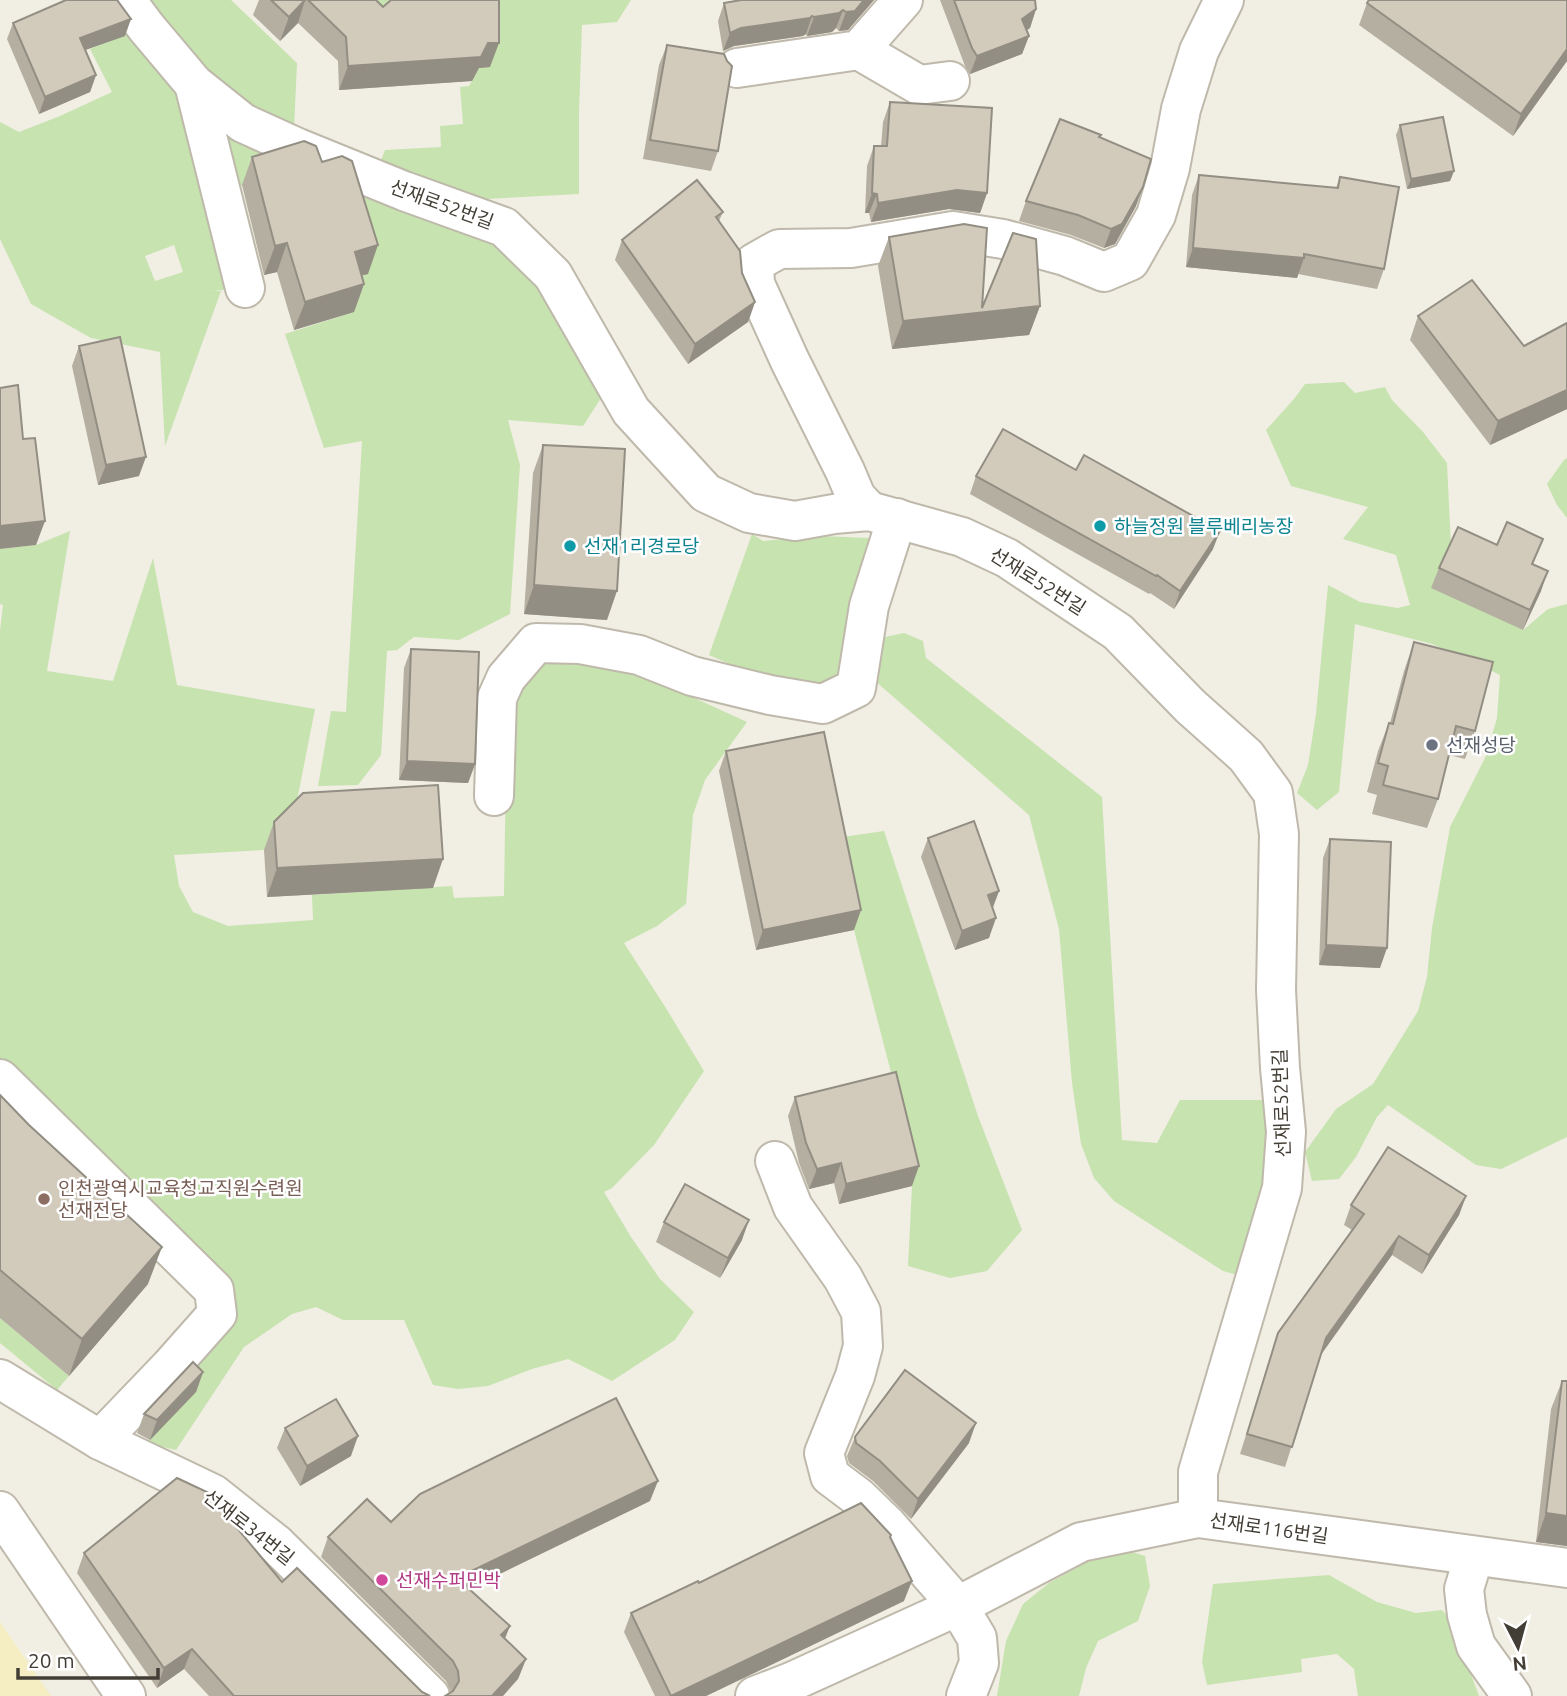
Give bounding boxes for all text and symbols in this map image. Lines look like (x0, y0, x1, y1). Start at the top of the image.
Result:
street label: 선재로52번길 (387, 175, 497, 233)
place label: 하늘정원 블루베리농장 (1114, 515, 1293, 537)
marker: 하늘정원 블루베리농장 (1092, 518, 1108, 534)
place label: 선재1리경로당 (584, 535, 700, 557)
marker: 선재1리경로당 (562, 538, 578, 554)
street label: 선재로52번길 (986, 543, 1090, 619)
place label: 선재성당 (1446, 734, 1516, 756)
marker: 선재성당 (1424, 737, 1440, 753)
street label: 선재로52번길 (1268, 1048, 1294, 1158)
place label: 인천광역시교육청교직원수련원 선재전당 (58, 1177, 303, 1221)
marker: 인천광역시교육청교직원수련원 선재전당 (36, 1191, 52, 1207)
street label: 선재로34번길 (199, 1485, 299, 1569)
street label: 선재로116번길 (1208, 1509, 1330, 1547)
place label: 선재수퍼민박 (396, 1569, 501, 1591)
marker: 선재수퍼민박 (374, 1572, 390, 1588)
north arrow (1483, 1612, 1553, 1682)
scale bar (18, 1636, 158, 1680)
text: 20 m (28, 1648, 75, 1672)
text: N (1512, 1652, 1528, 1676)

